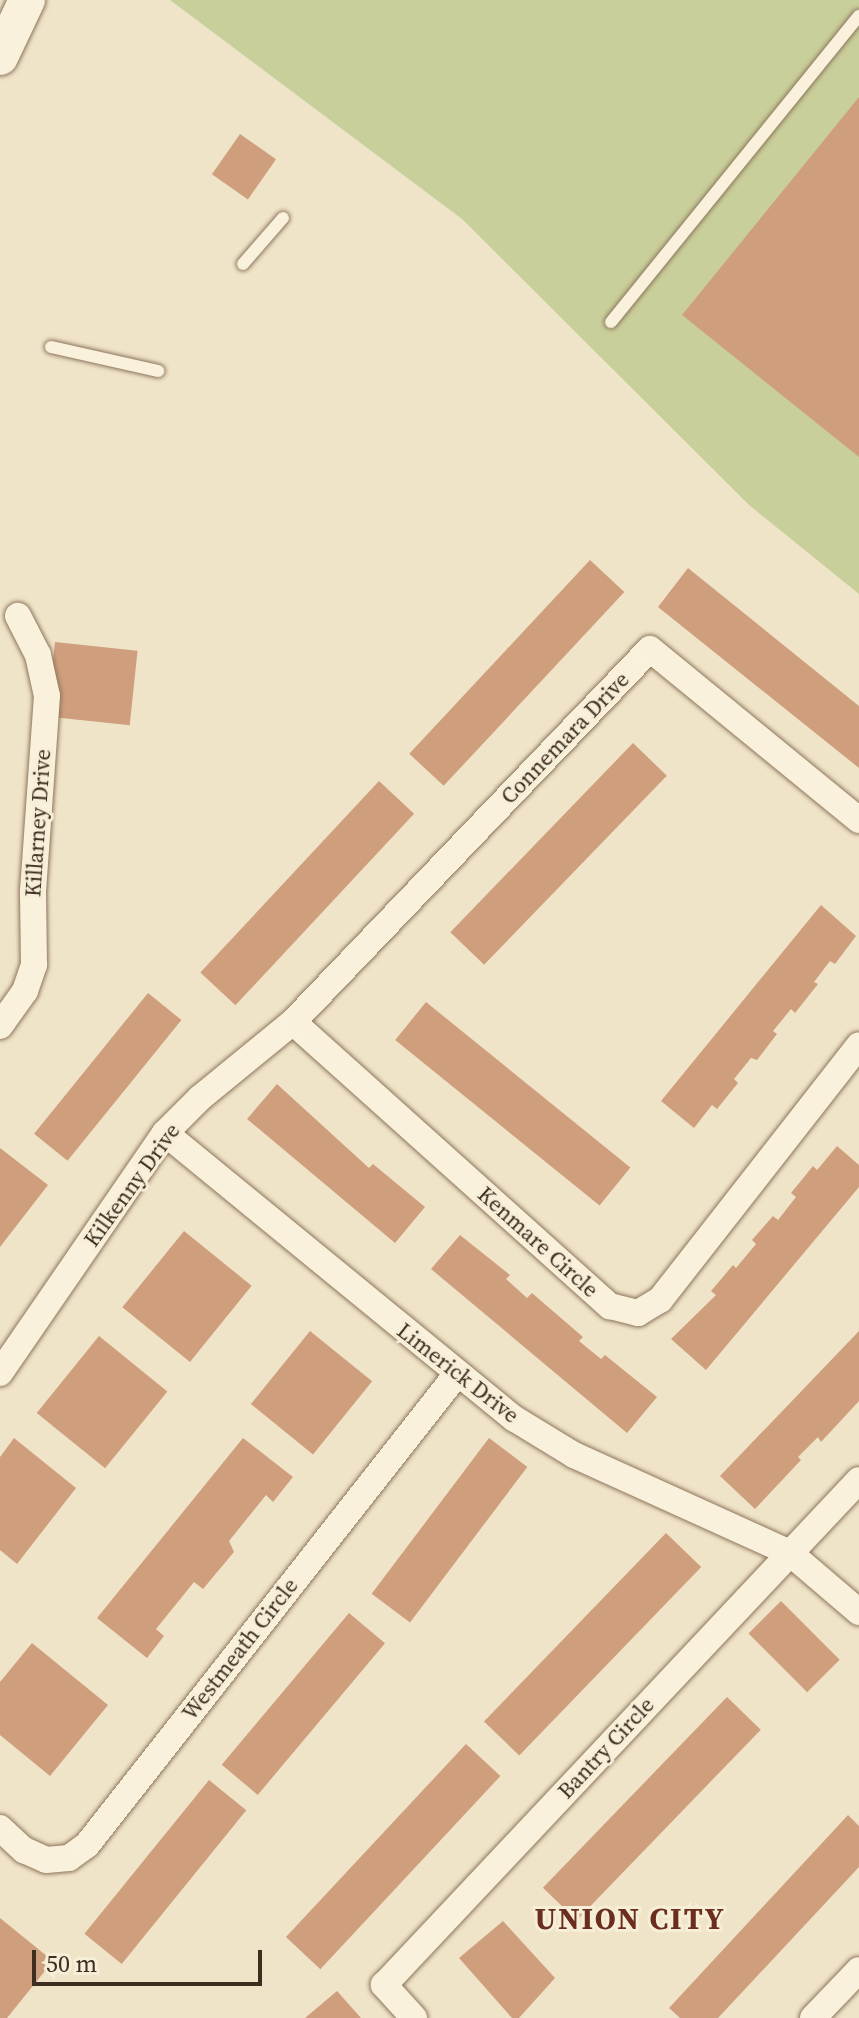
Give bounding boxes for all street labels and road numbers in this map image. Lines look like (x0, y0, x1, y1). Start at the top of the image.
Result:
street label: Connemara Drive (495, 667, 635, 809)
street label: Killarney Drive (20, 748, 56, 898)
street label: Kilkenny Drive (78, 1118, 186, 1252)
street label: Kenmare Circle (472, 1181, 604, 1303)
street label: Limerick Drive (392, 1317, 524, 1429)
street label: Westmeath Circle (176, 1573, 304, 1725)
street label: Bantry Circle (552, 1692, 660, 1804)

